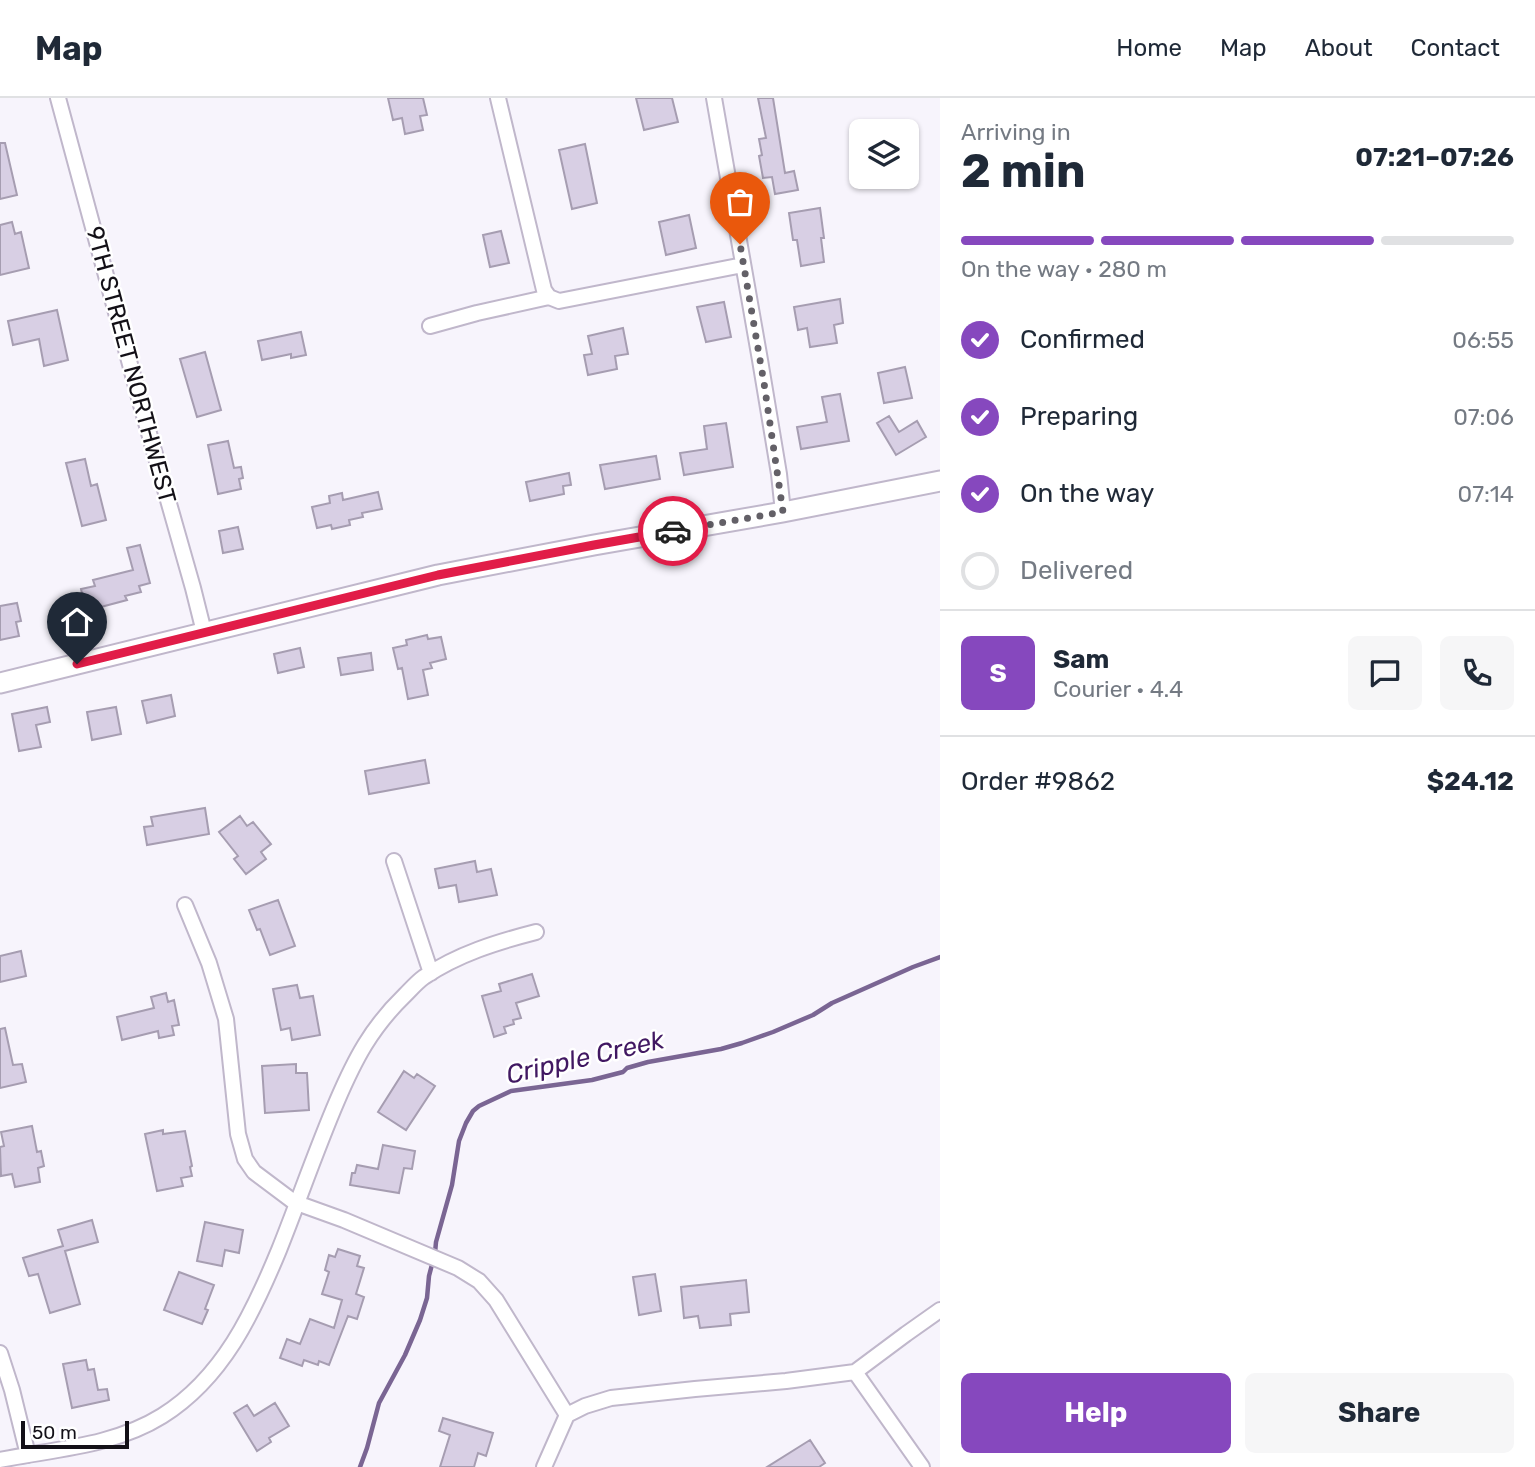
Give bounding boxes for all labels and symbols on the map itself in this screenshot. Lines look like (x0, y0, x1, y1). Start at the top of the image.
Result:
pin (710, 172, 770, 244)
street label: 9TH STREET NORTHWEST (81, 223, 182, 507)
courier (638, 496, 708, 566)
pin (47, 592, 107, 664)
water label: Cripple Creek (503, 1024, 668, 1091)
scale bar (21, 1418, 130, 1450)

